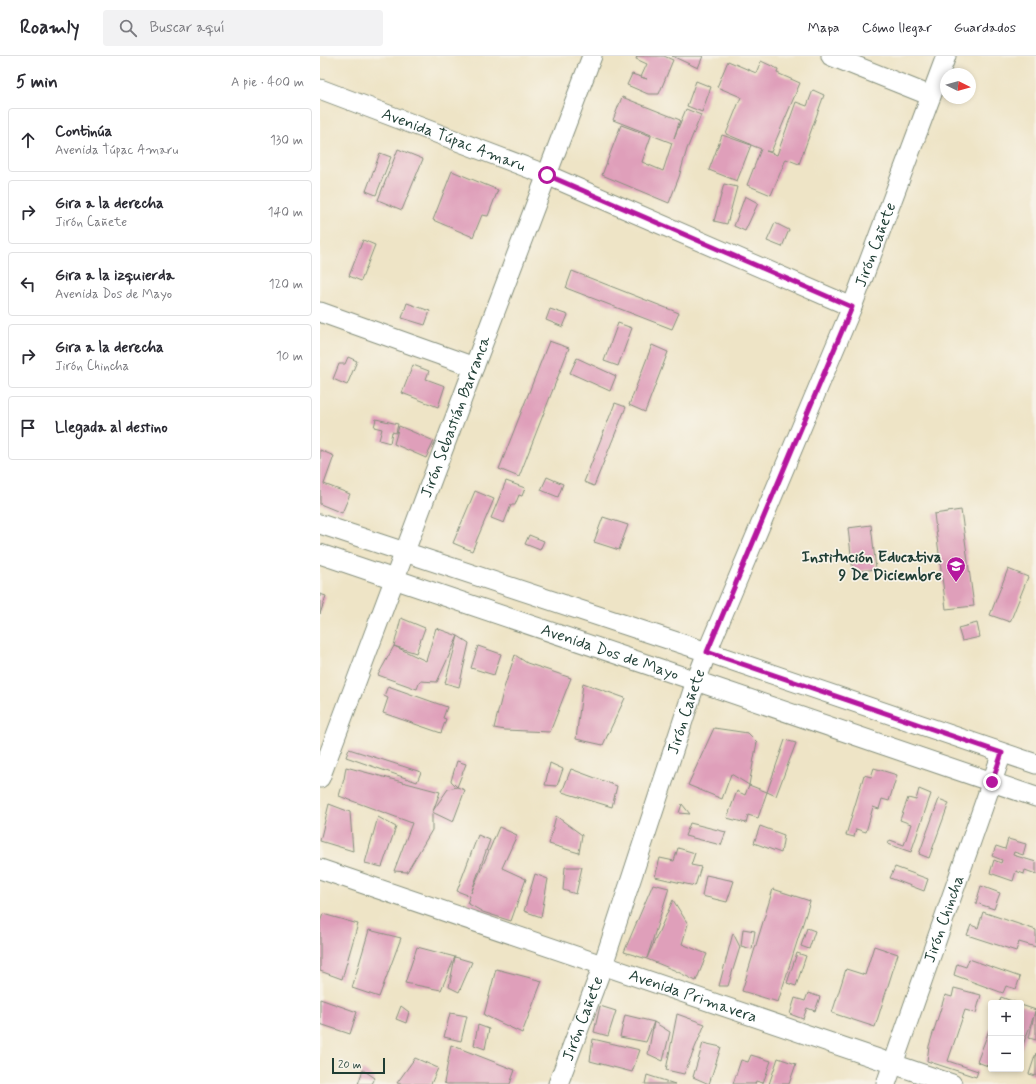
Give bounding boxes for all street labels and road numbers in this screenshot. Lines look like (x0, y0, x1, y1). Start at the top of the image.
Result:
street label: Avenida Túpac Amaru (379, 103, 529, 176)
street label: Jirón Cañete (850, 199, 901, 290)
street label: Jirón Sebastián Barranca (416, 332, 496, 500)
street label: Avenida Dos de Mayo (538, 619, 682, 685)
street label: Jirón Cañete (662, 666, 710, 757)
street label: Jirón Chincha (919, 872, 969, 965)
street label: Avenida Primavera (626, 964, 760, 1027)
street label: Jirón Cañete (557, 973, 608, 1064)

